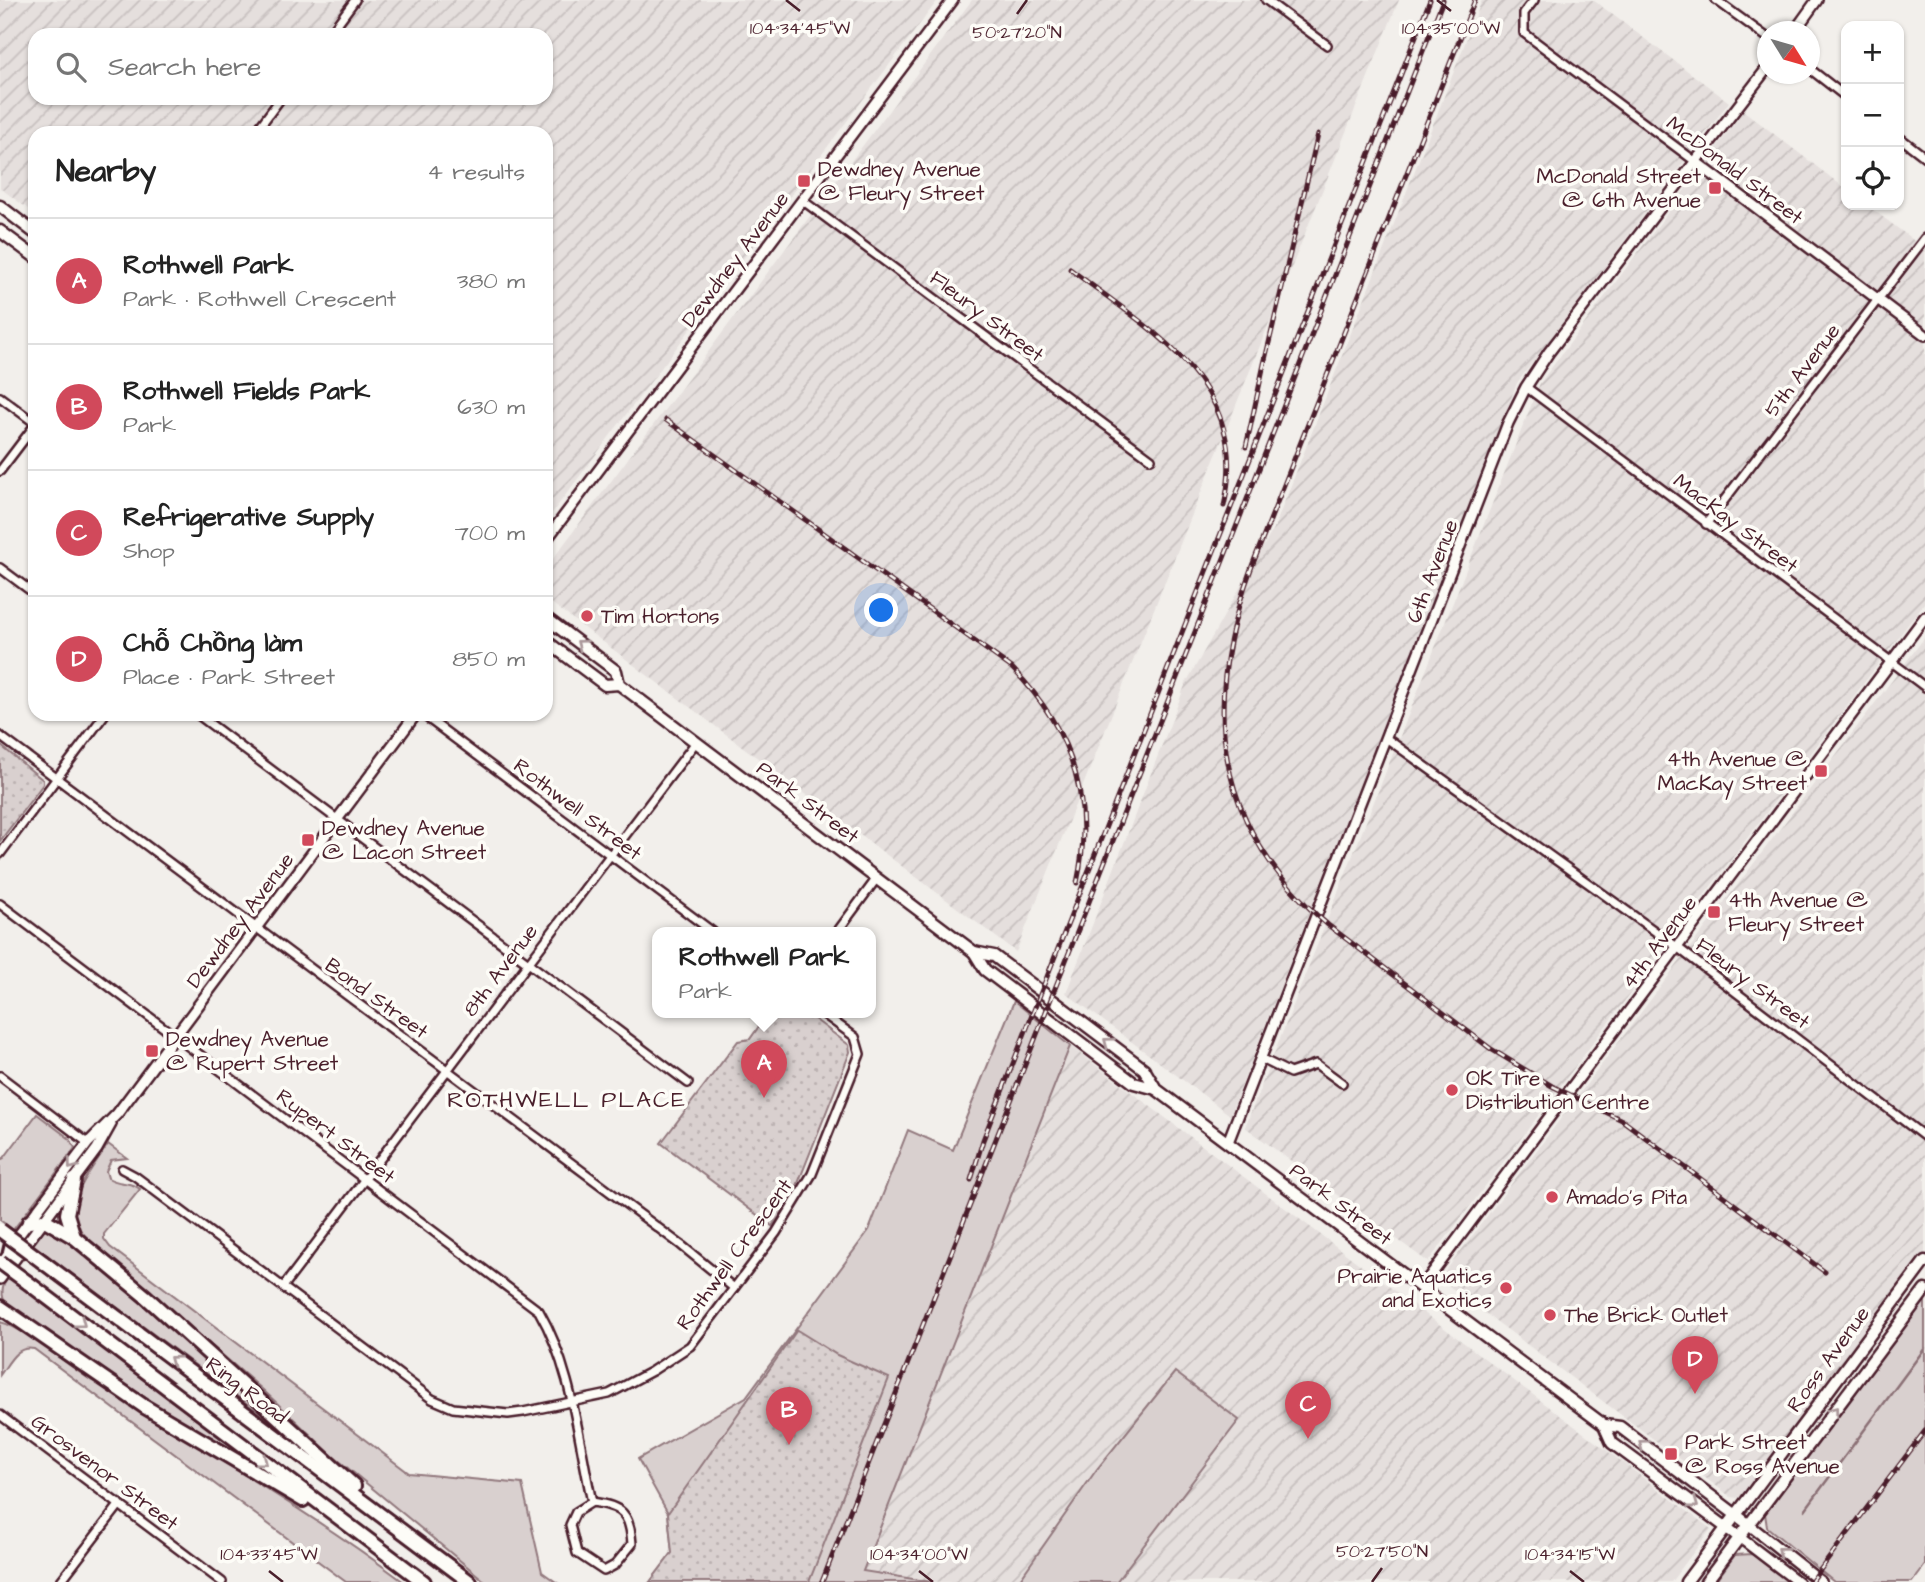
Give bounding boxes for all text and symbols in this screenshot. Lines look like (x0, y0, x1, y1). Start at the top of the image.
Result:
text: 104°34'45"W (750, 16, 850, 41)
text: 104°35'00"W (1402, 16, 1500, 41)
text: 50°27'20"N (972, 20, 1062, 45)
north arrow (1757, 21, 1820, 84)
map controls (1841, 21, 1904, 210)
button: + (1841, 21, 1904, 84)
search box (28, 28, 553, 105)
icon: search (52, 48, 90, 86)
text: Search here (108, 49, 261, 85)
button: − (1841, 84, 1904, 147)
street label: McDonald Street (1660, 109, 1810, 232)
button: locate (1841, 147, 1904, 210)
text: Nearby (56, 151, 156, 193)
place label: Dewdney Avenue @ Fleury Street (818, 155, 985, 210)
text: 4 results (427, 156, 525, 188)
place label: McDonald Street @ 6th Avenue (1536, 162, 1701, 215)
marker: Dewdney Avenue @ Fleury Street (796, 173, 812, 189)
marker: McDonald Street @ 6th Avenue (1707, 180, 1723, 196)
street label: Dewdney Avenue (675, 186, 798, 334)
text: Rothwell Park (123, 247, 293, 283)
street label: Fleury Street (922, 264, 1050, 371)
text: A (72, 265, 86, 297)
text: 380 m (457, 265, 525, 297)
text: Park · Rothwell Crescent (123, 283, 396, 315)
street label: 5th Avenue (1758, 317, 1847, 423)
text: Rothwell Fields Park (123, 373, 370, 409)
text: B (71, 391, 87, 423)
text: 630 m (457, 391, 525, 423)
text: Park (123, 409, 176, 441)
street label: MacKay Street (1666, 467, 1805, 582)
text: Refrigerative Supply (123, 499, 374, 535)
street label: 6th Avenue (1399, 515, 1465, 627)
text: C (71, 517, 87, 549)
text: 700 m (455, 517, 525, 549)
text: Shop (123, 535, 175, 567)
your location (864, 593, 898, 627)
place label: Tim Hortons (601, 602, 719, 631)
marker: Tim Hortons (579, 608, 595, 624)
text: Chỗ Chồng làm (123, 625, 302, 661)
one-way arrow (576, 640, 589, 653)
text: D (72, 643, 86, 675)
text: 850 m (452, 643, 525, 675)
text: Place · Park Street (123, 661, 335, 693)
place label: 4th Avenue @ MacKay Street (1658, 745, 1808, 800)
street label: Rothwell Street (508, 752, 648, 868)
street label: Park Street (750, 754, 865, 851)
marker: 4th Avenue @ MacKay Street (1813, 763, 1829, 779)
place label: Dewdney Avenue @ Lacon Street (322, 814, 487, 867)
marker: Dewdney Avenue @ Lacon Street (300, 832, 316, 848)
street label: Dewdney Avenue (180, 847, 303, 995)
place label: 4th Avenue @ Fleury Street (1728, 886, 1868, 941)
street label: 4th Avenue (1615, 890, 1704, 995)
marker: 4th Avenue @ Fleury Street (1706, 904, 1722, 920)
street label: 8th Avenue (456, 918, 545, 1023)
popup (652, 927, 876, 1018)
street label: Fleury Street (1688, 931, 1816, 1038)
text: Rothwell Park (679, 939, 849, 975)
street label: Bond Street (319, 951, 435, 1046)
text: Park (679, 975, 732, 1007)
place label: Dewdney Avenue @ Rupert Street (166, 1025, 339, 1079)
one-way arrow (1103, 1038, 1116, 1050)
pin: A (741, 1040, 787, 1098)
marker: Dewdney Avenue @ Rupert Street (144, 1043, 160, 1059)
place label: OK Tire Distribution Centre (1466, 1064, 1650, 1117)
street label: Rupert Street (270, 1082, 402, 1192)
marker: OK Tire Distribution Centre (1444, 1082, 1460, 1098)
district label: ROTHWELL PLACE (447, 1084, 687, 1116)
street label: Park Street (1283, 1156, 1398, 1253)
one-way arrow (68, 1157, 80, 1170)
street label: Rothwell Crescent (669, 1172, 800, 1336)
place label: Amado's Pita (1566, 1183, 1687, 1212)
marker: Amado's Pita (1544, 1189, 1560, 1205)
place label: Prairie Aquatics and Exotics (1338, 1262, 1492, 1315)
marker: Prairie Aquatics and Exotics (1498, 1280, 1514, 1296)
street label: Ross Avenue (1780, 1300, 1877, 1418)
place label: The Brick Outlet (1564, 1301, 1728, 1330)
marker: The Brick Outlet (1542, 1307, 1558, 1323)
one-way arrow (74, 1315, 86, 1328)
pin: D (1672, 1336, 1718, 1394)
street label: Ring Road (198, 1350, 294, 1433)
one-way arrow (170, 1356, 182, 1369)
pin: C (1285, 1381, 1331, 1439)
pin: B (766, 1387, 812, 1445)
street label: Grosvenor Street (25, 1407, 185, 1538)
one-way arrow (1825, 1407, 1838, 1419)
place label: Park Street @ Ross Avenue (1685, 1428, 1840, 1481)
one-way arrow (1639, 1440, 1651, 1453)
marker: Park Street @ Ross Avenue (1663, 1446, 1679, 1462)
one-way arrow (255, 1452, 267, 1465)
one-way arrow (1687, 1496, 1699, 1508)
text: 50°27'50"N (1336, 1539, 1428, 1564)
text: 104°33'45"W (220, 1542, 318, 1567)
text: 104°34'00"W (870, 1542, 968, 1567)
text: 104°34'15"W (1525, 1542, 1615, 1567)
one-way arrow (1777, 1546, 1789, 1559)

